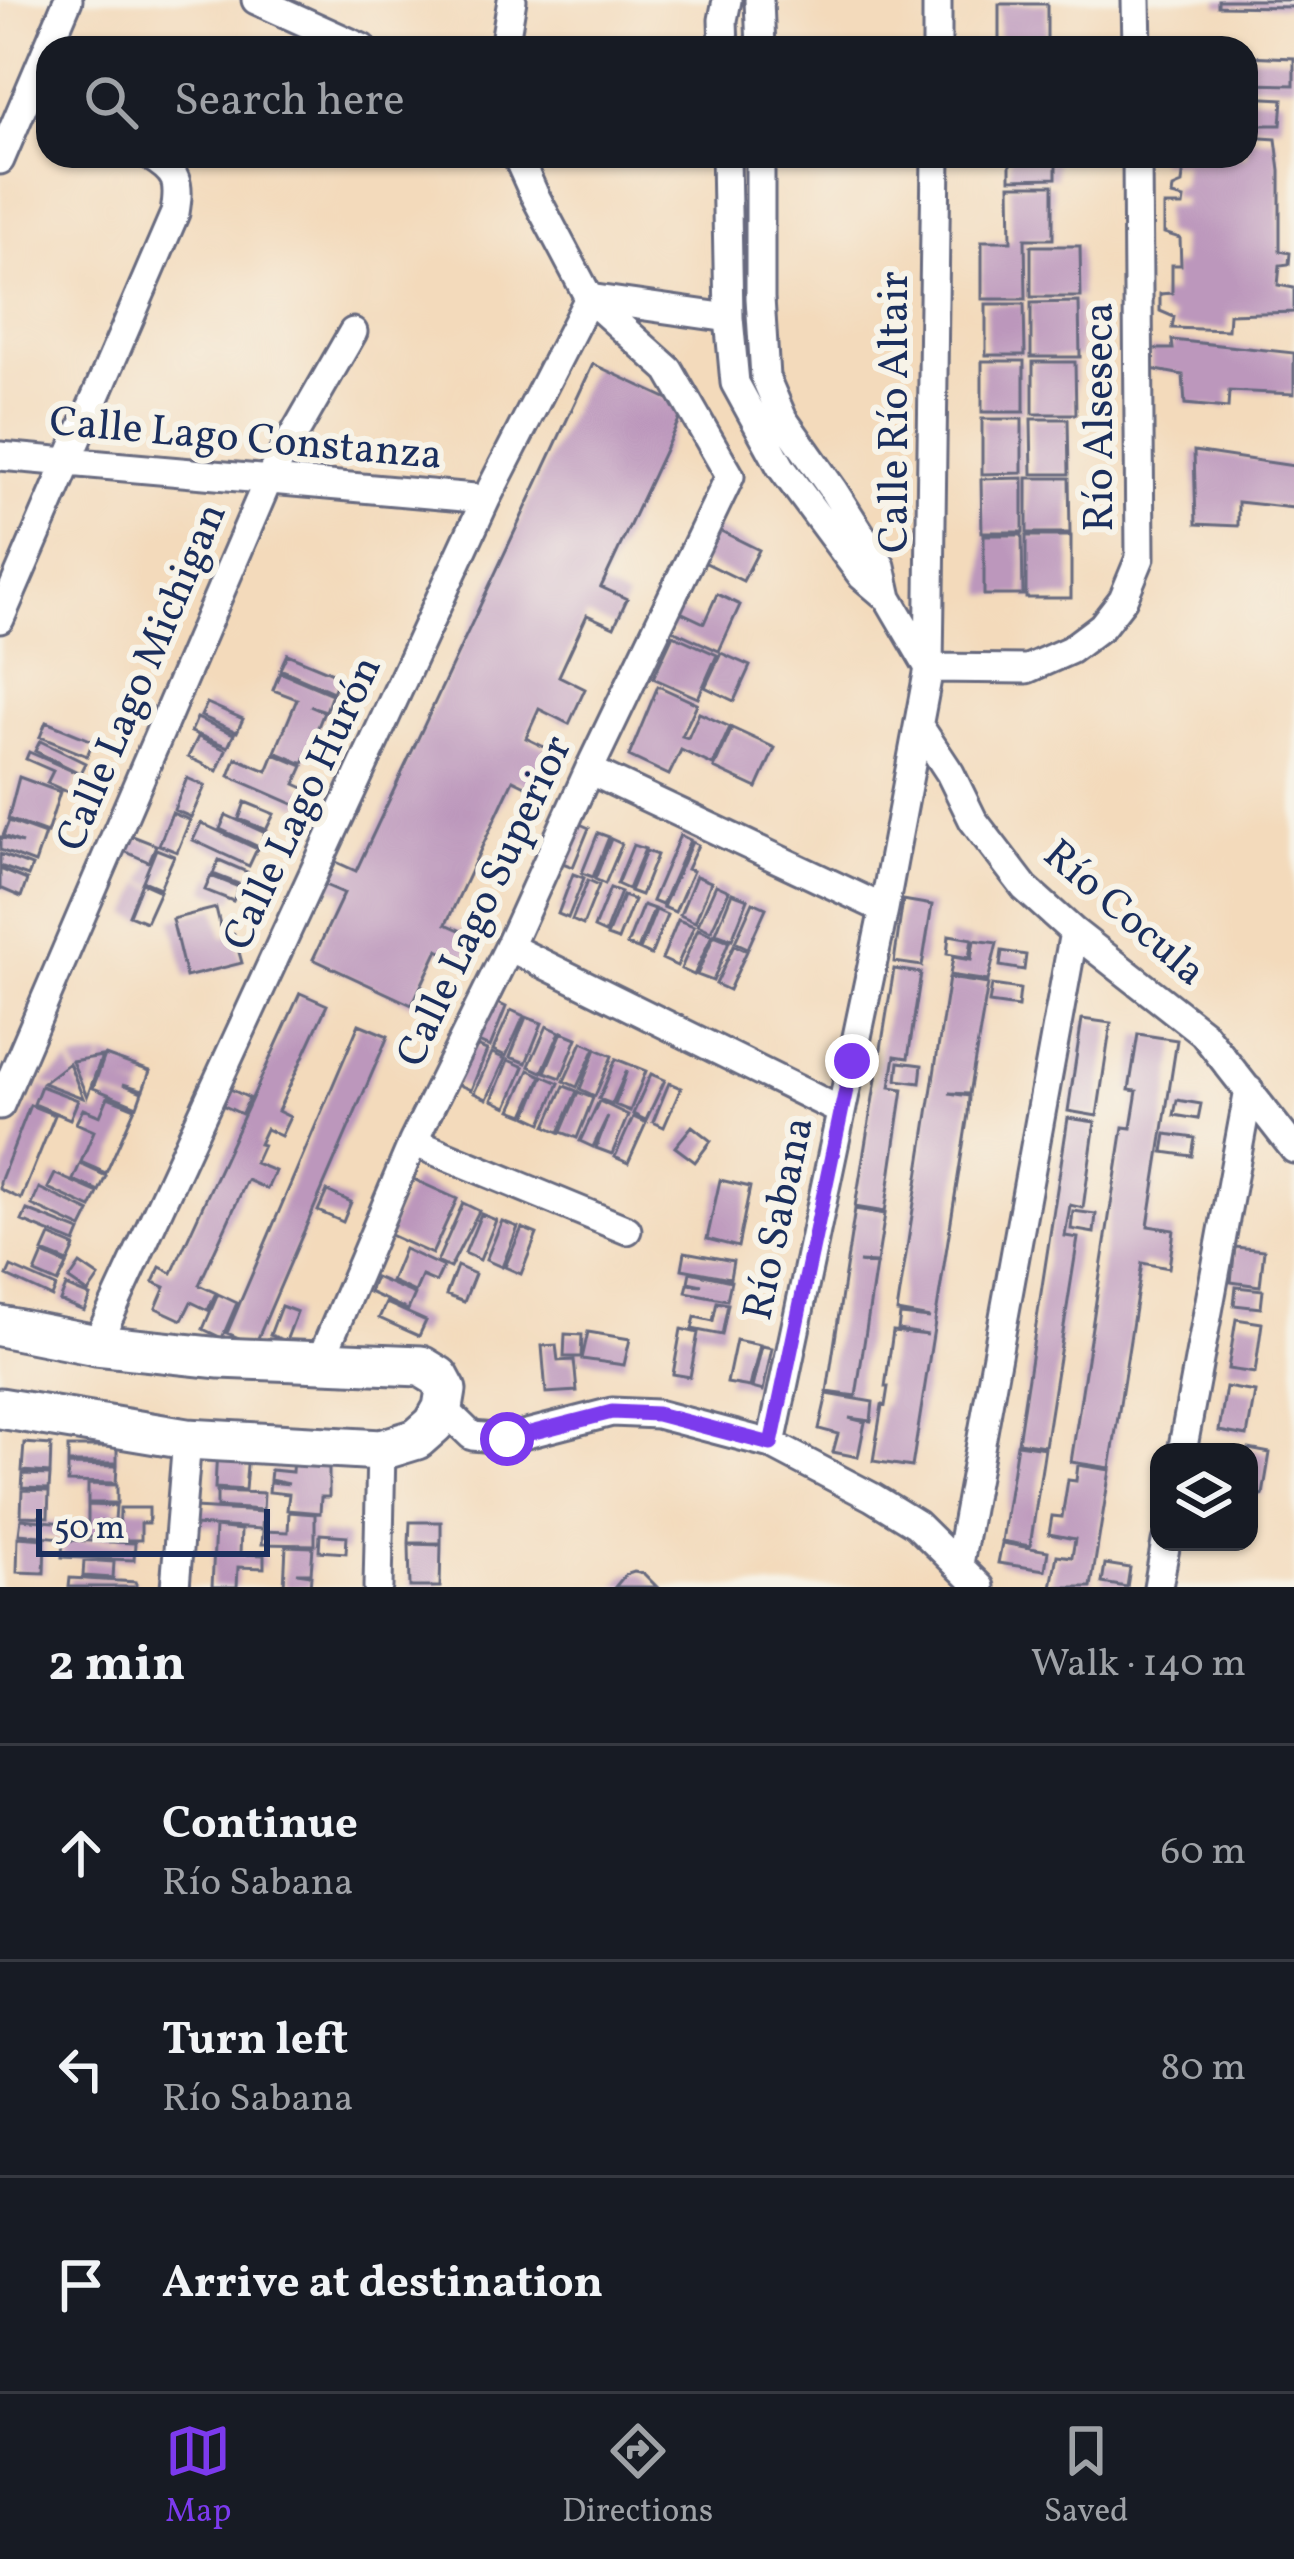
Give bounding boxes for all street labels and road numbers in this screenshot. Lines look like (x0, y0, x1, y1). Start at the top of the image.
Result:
street label: Calle Río Altair (867, 271, 926, 553)
street label: Río Alseseca (1072, 302, 1131, 532)
street label: Calle Lago Constanza (47, 394, 444, 487)
street label: Calle Lago Michigan (43, 495, 243, 861)
street label: Calle Lago Hurón (210, 647, 398, 961)
street label: Calle Lago Superior (383, 727, 589, 1077)
street label: Río Cocula (1029, 827, 1217, 1002)
street label: Río Sabana (730, 1112, 831, 1326)

